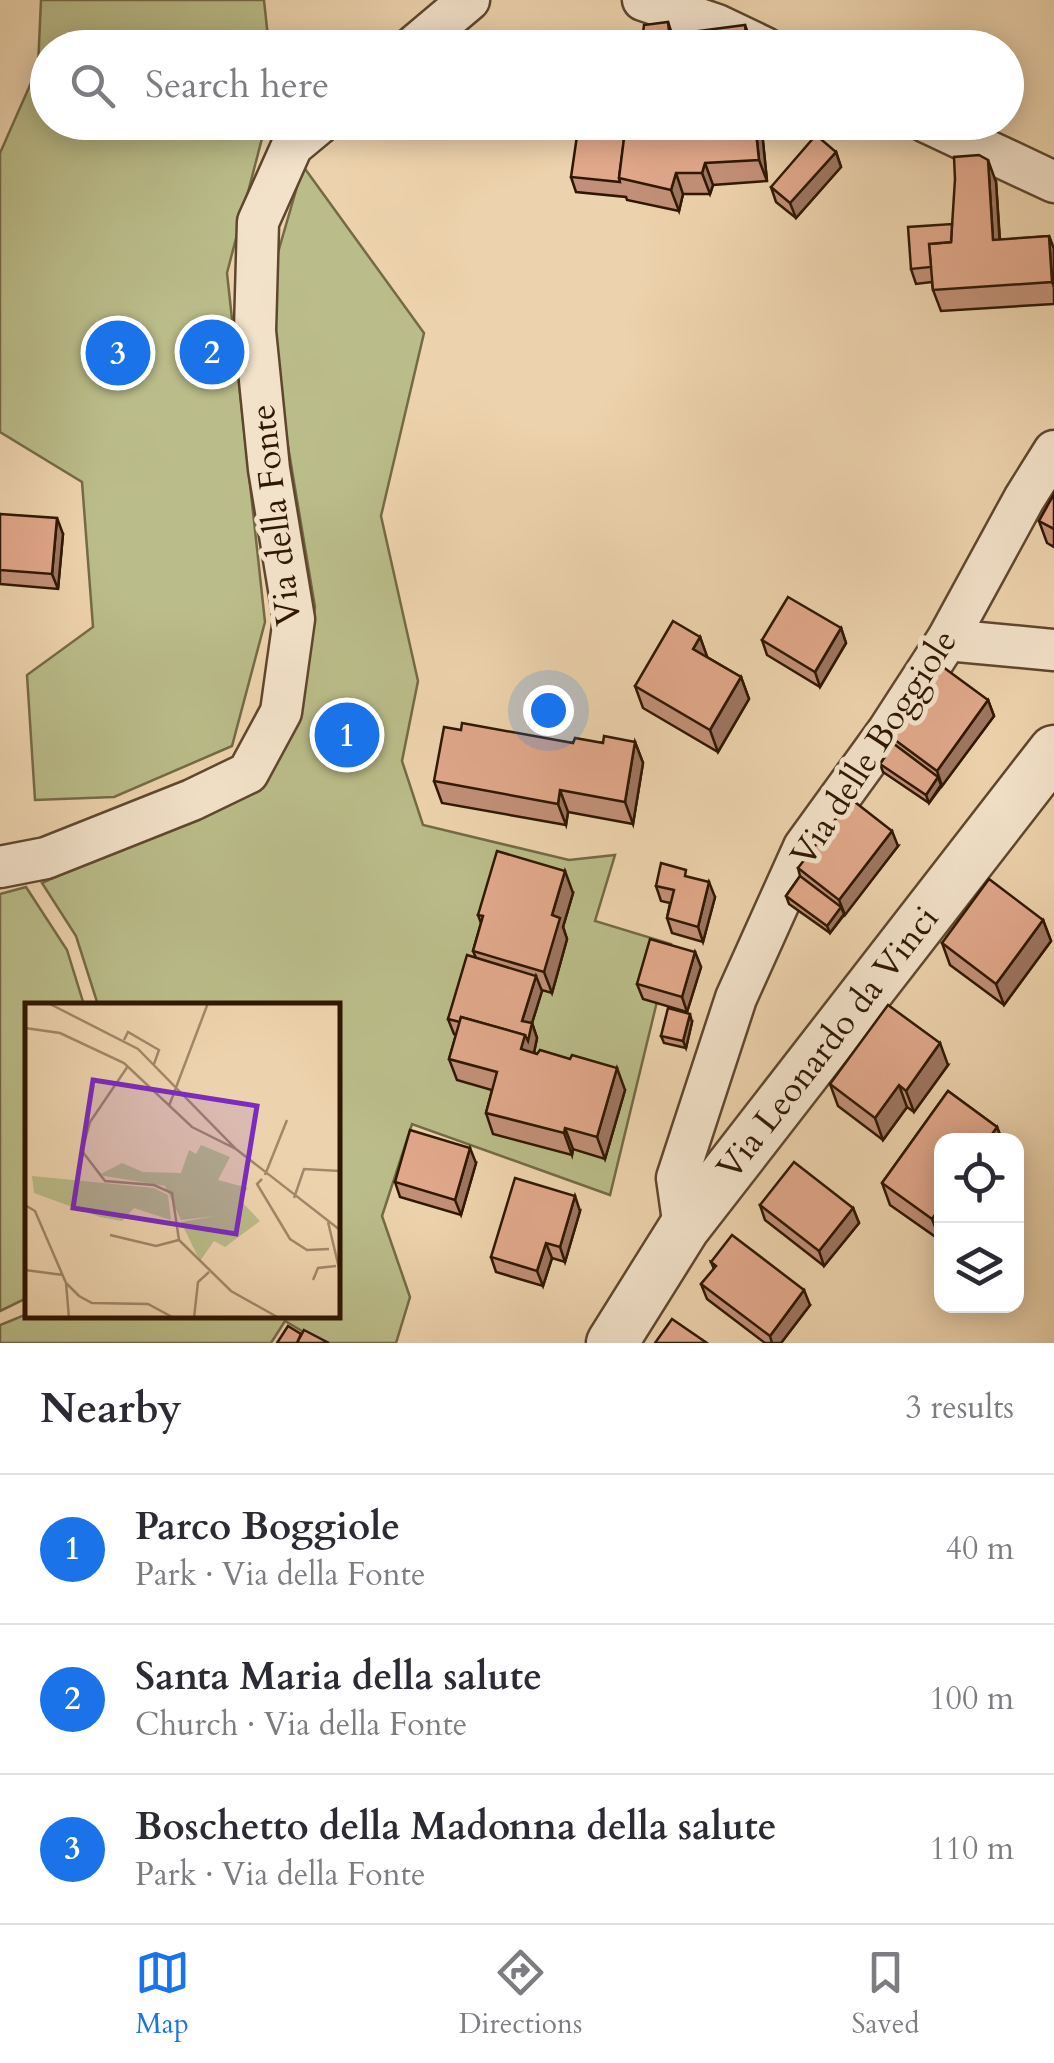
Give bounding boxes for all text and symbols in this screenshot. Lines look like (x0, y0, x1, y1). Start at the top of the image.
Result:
search box (30, 30, 1024, 140)
icon: search (65, 58, 120, 113)
text: Search here (145, 59, 329, 111)
pin: 2 (180, 314, 244, 390)
pin: 3 (86, 316, 150, 390)
street label: Via della Fonte (239, 402, 313, 628)
street label: Via delle Boggiole (779, 620, 969, 876)
your location (523, 685, 574, 736)
pin: 1 (314, 698, 380, 772)
street label: Via Leonardo da Vinci (706, 896, 950, 1190)
inset map (25, 1003, 340, 1318)
map controls (934, 1133, 1024, 1313)
button: locate (934, 1133, 1024, 1223)
button: layers (934, 1223, 1024, 1313)
text: Nearby (40, 1380, 182, 1437)
text: 3 results (906, 1386, 1014, 1430)
text: Parco Boggiole (135, 1501, 400, 1553)
text: 1 (64, 1527, 81, 1571)
text: 40 m (946, 1527, 1014, 1571)
text: Park · Via della Fonte (135, 1553, 425, 1597)
text: Santa Maria della salute (135, 1651, 542, 1703)
text: 2 (64, 1677, 81, 1721)
text: 100 m (929, 1677, 1014, 1721)
text: Church · Via della Fonte (135, 1703, 467, 1747)
text: Boschetto della Madonna della salute (135, 1801, 776, 1853)
text: 3 (64, 1827, 81, 1871)
text: 110 m (929, 1827, 1014, 1871)
text: Park · Via della Fonte (135, 1853, 425, 1897)
tab: Map (135, 1945, 190, 2043)
tab: Directions (459, 1945, 582, 2043)
tab: Saved (851, 1945, 919, 2043)

